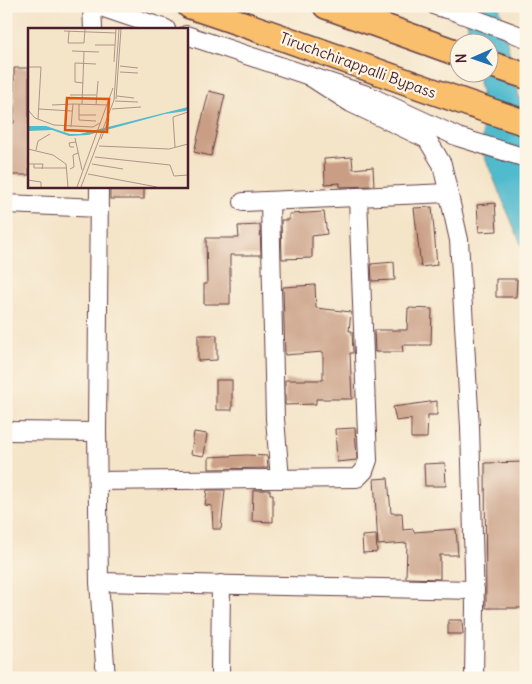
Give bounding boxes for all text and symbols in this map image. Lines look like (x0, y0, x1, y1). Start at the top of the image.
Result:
inset map (28, 28, 188, 188)
street label: Tiruchchirappalli Bypass (277, 28, 439, 102)
north arrow (450, 32, 500, 82)
text: N (452, 53, 470, 64)

